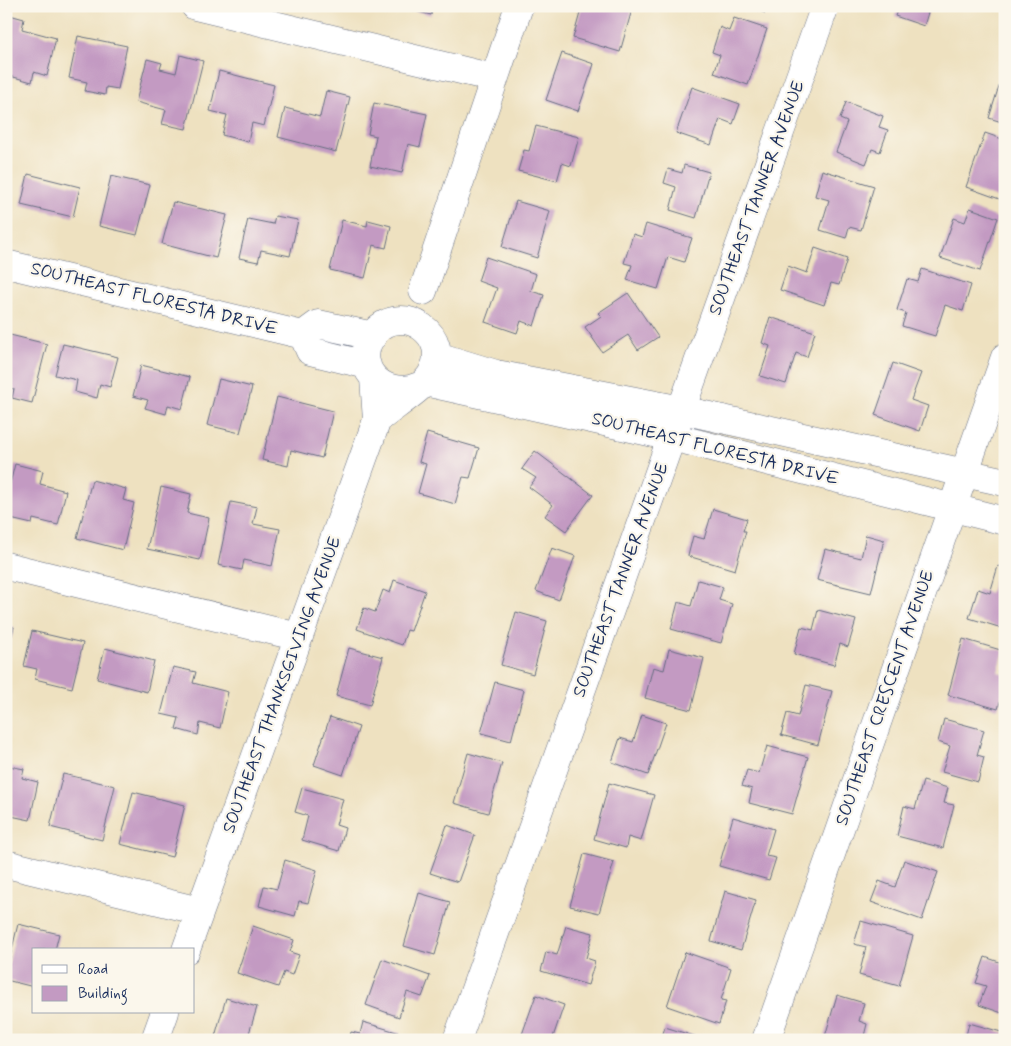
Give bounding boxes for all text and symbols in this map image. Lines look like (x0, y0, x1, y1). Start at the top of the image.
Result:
street label: SOUTHEAST TANNER AVENUE (703, 77, 811, 319)
street label: SOUTHEAST FLORESTA DRIVE (28, 257, 280, 341)
street label: SOUTHEAST FLORESTA DRIVE (589, 407, 841, 491)
street label: SOUTHEAST TANNER AVENUE (567, 459, 675, 701)
street label: SOUTHEAST THANKSGIVING AVENUE (217, 533, 347, 837)
street label: SOUTHEAST CRESCENT AVENUE (830, 567, 940, 829)
legend (32, 948, 195, 1014)
text: Road (78, 960, 108, 980)
text: Building (78, 984, 128, 1005)

